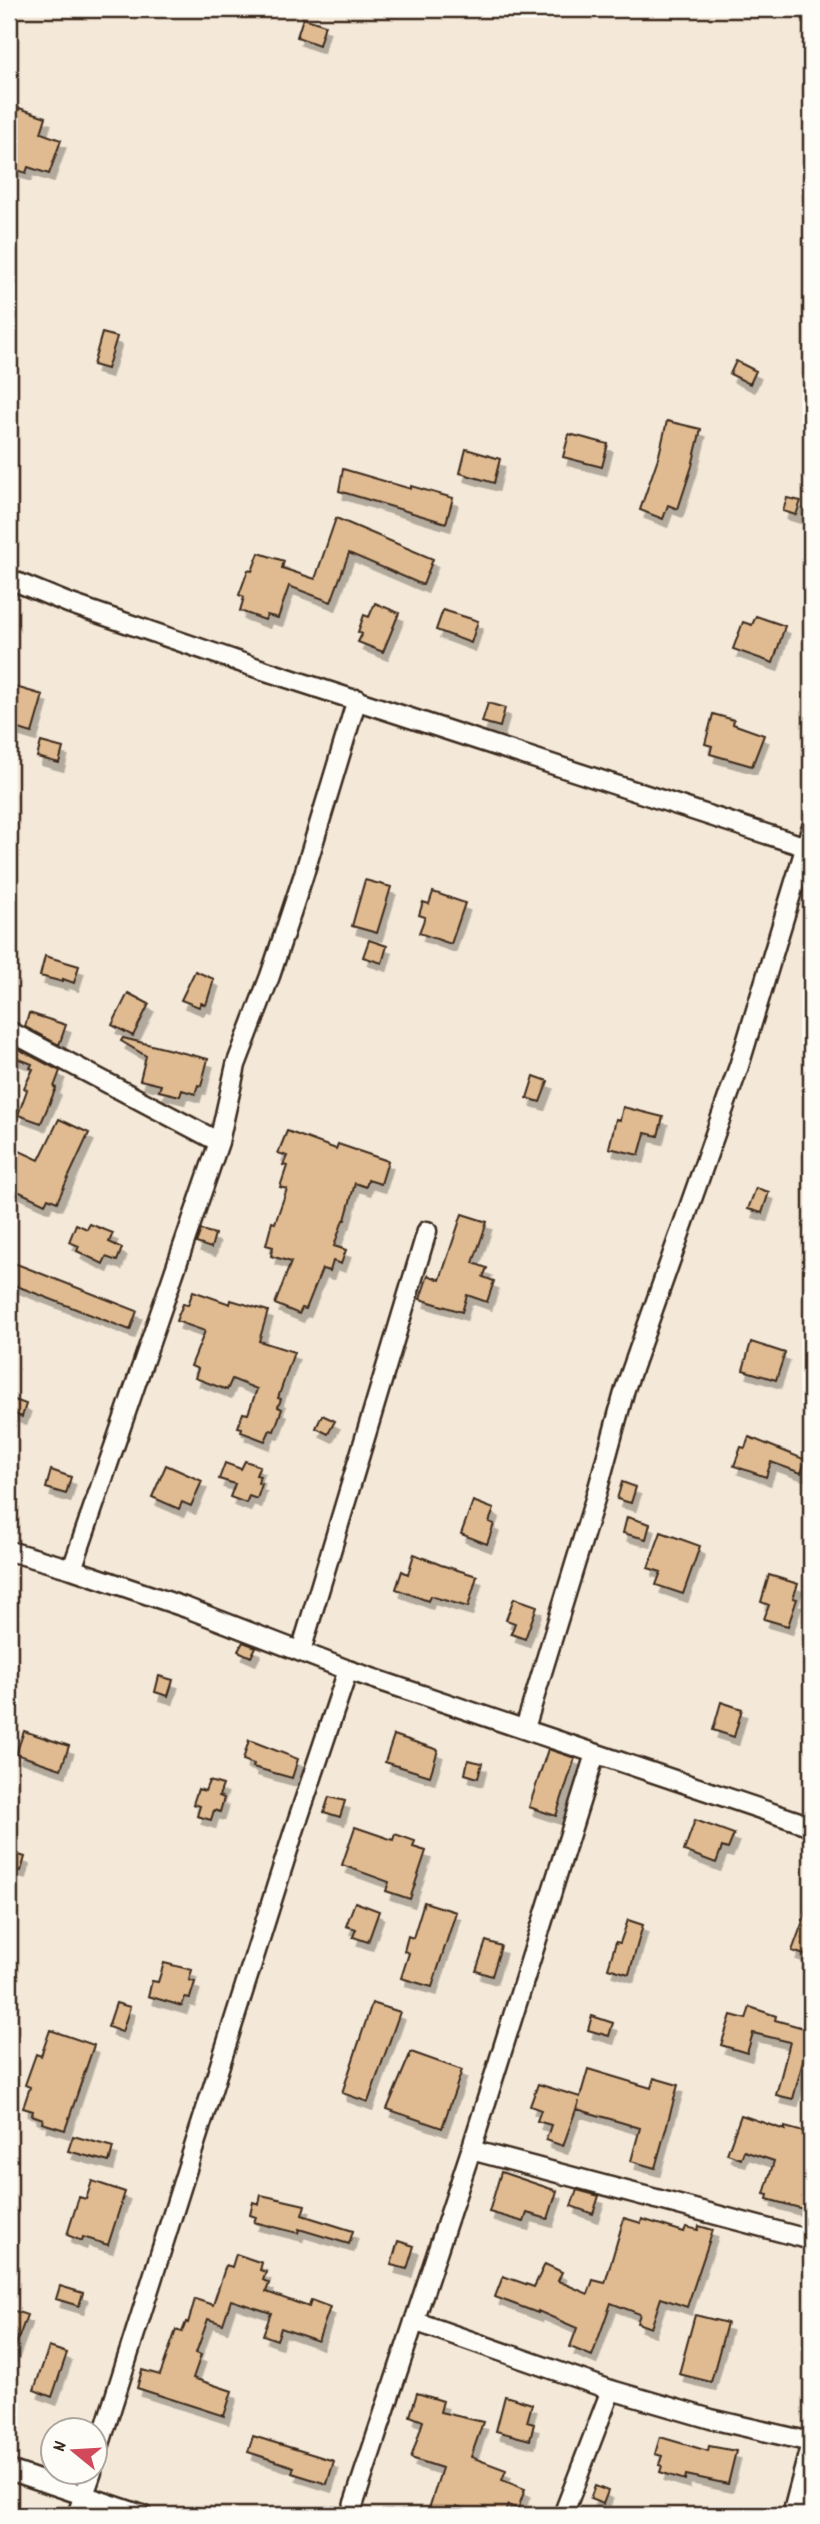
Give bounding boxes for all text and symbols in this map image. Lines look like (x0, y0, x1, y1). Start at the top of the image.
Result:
north arrow (38, 2416, 108, 2486)
text: N (47, 2438, 75, 2455)

